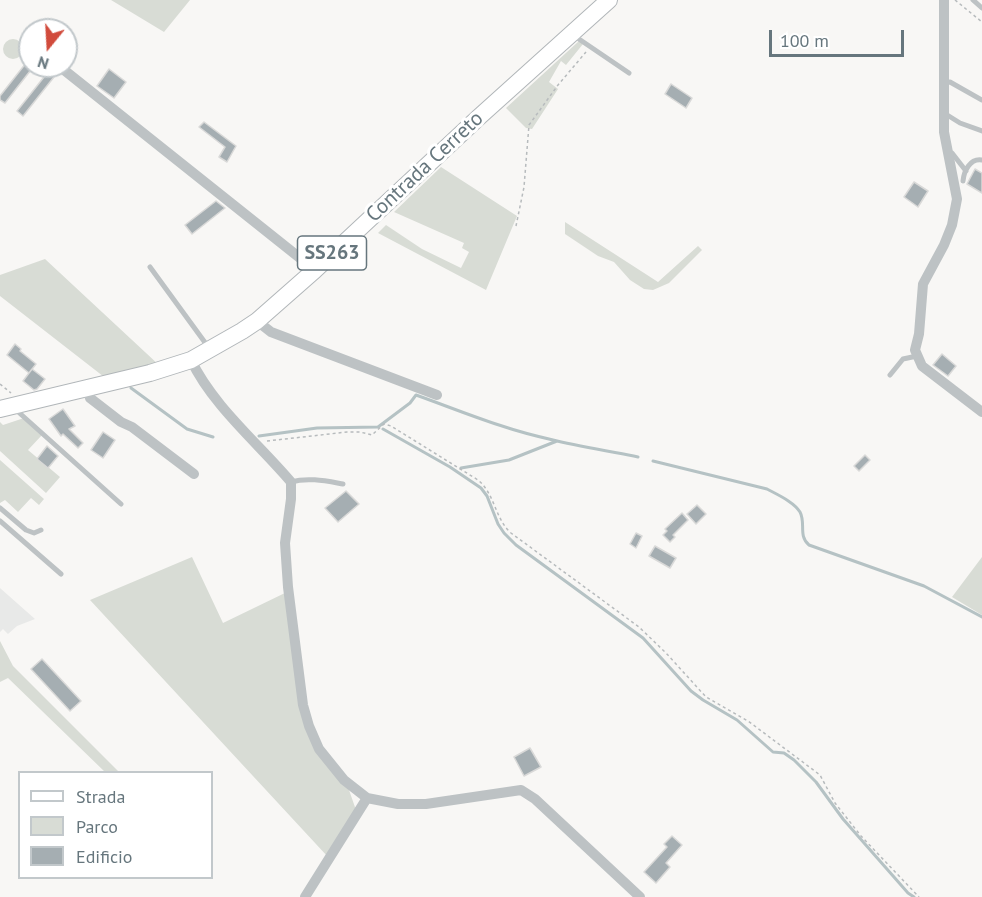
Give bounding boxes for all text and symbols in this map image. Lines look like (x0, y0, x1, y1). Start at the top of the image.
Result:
north arrow (18, 18, 78, 78)
scale bar (772, 18, 907, 56)
text: 100 m (780, 29, 829, 52)
text: N (35, 52, 51, 74)
street label: Contrada Cerreto (361, 106, 489, 228)
road number: SS263 (298, 236, 366, 270)
legend (18, 771, 213, 879)
text: Strada (76, 785, 125, 808)
text: Parco (76, 815, 118, 838)
text: Edificio (76, 845, 132, 868)

